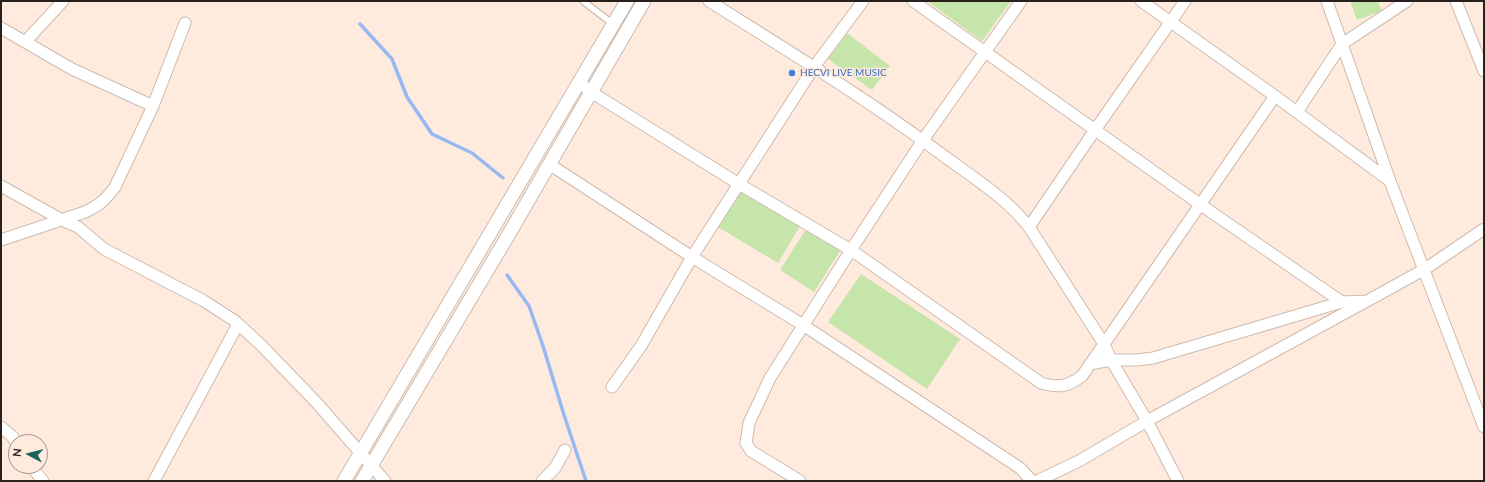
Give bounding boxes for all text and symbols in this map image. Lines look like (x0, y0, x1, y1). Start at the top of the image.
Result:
place label: HECVI LIVE MUSIC (800, 67, 887, 79)
marker: HECVI LIVE MUSIC (787, 68, 797, 78)
north arrow (8, 434, 48, 474)
text: N (10, 448, 24, 458)

